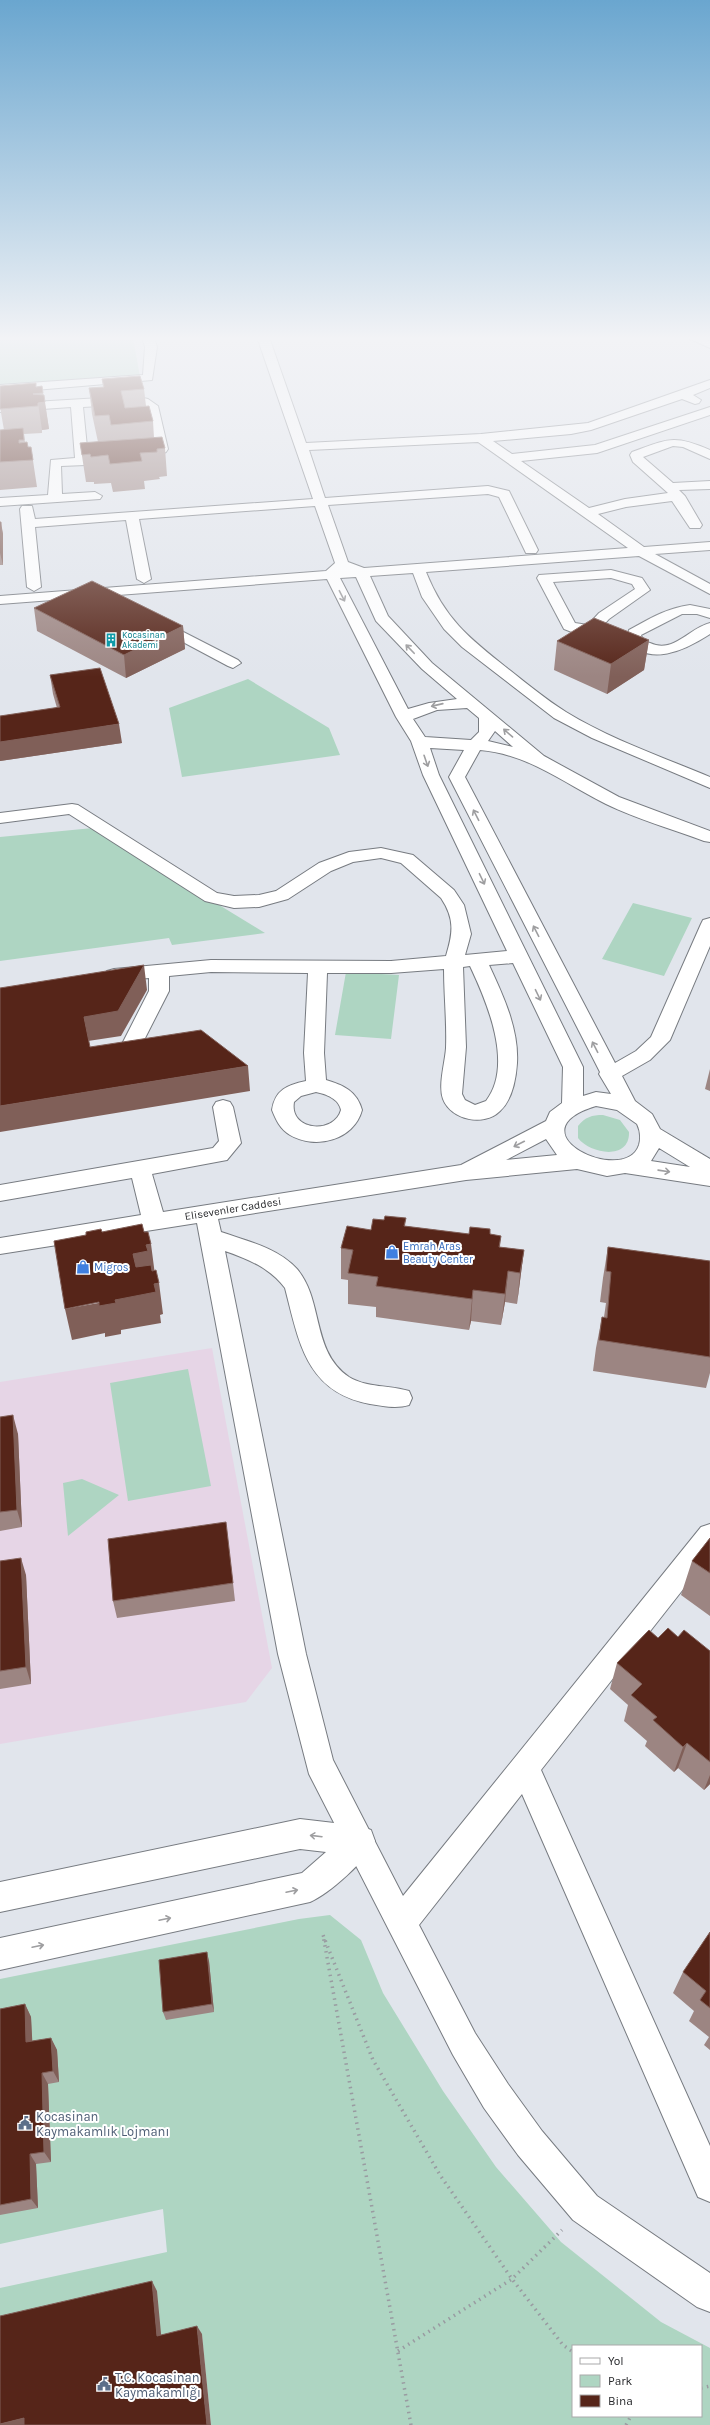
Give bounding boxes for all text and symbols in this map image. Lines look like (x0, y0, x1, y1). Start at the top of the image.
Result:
one-way arrow (339, 590, 346, 602)
place label: Kocasinan Akademi (122, 630, 165, 650)
building icon: Kocasinan Akademi (103, 632, 119, 648)
one-way arrow (406, 644, 415, 654)
one-way arrow (431, 701, 444, 709)
one-way arrow (503, 729, 514, 738)
one-way arrow (423, 755, 431, 767)
one-way arrow (472, 809, 480, 821)
one-way arrow (479, 872, 486, 884)
one-way arrow (531, 925, 539, 937)
one-way arrow (535, 989, 543, 1001)
one-way arrow (591, 1041, 598, 1053)
one-way arrow (513, 1141, 525, 1148)
one-way arrow (657, 1167, 670, 1175)
street label: Elisevenler Caddesi (184, 1195, 282, 1223)
place label: Emrah Aras Beauty Center (403, 1240, 473, 1266)
shop icon: Emrah Aras Beauty Center (384, 1244, 400, 1260)
shop icon: Migros (75, 1259, 91, 1275)
place label: Migros (94, 1261, 129, 1274)
one-way arrow (310, 1832, 323, 1840)
one-way arrow (285, 1887, 298, 1895)
one-way arrow (158, 1914, 171, 1922)
one-way arrow (31, 1941, 44, 1949)
place label: Kocasinan Kaymakamlık Lojmanı (36, 2109, 169, 2139)
public building icon: Kocasinan Kaymakamlık Lojmanı (17, 2115, 33, 2131)
legend (572, 2345, 702, 2417)
text: Yol (608, 2354, 624, 2368)
place label: T.C. Kocasinan Kaymakamlığı (115, 2370, 201, 2400)
text: Park (608, 2374, 633, 2388)
public building icon: T.C. Kocasinan Kaymakamlığı (96, 2376, 112, 2392)
text: Bina (608, 2394, 633, 2408)

